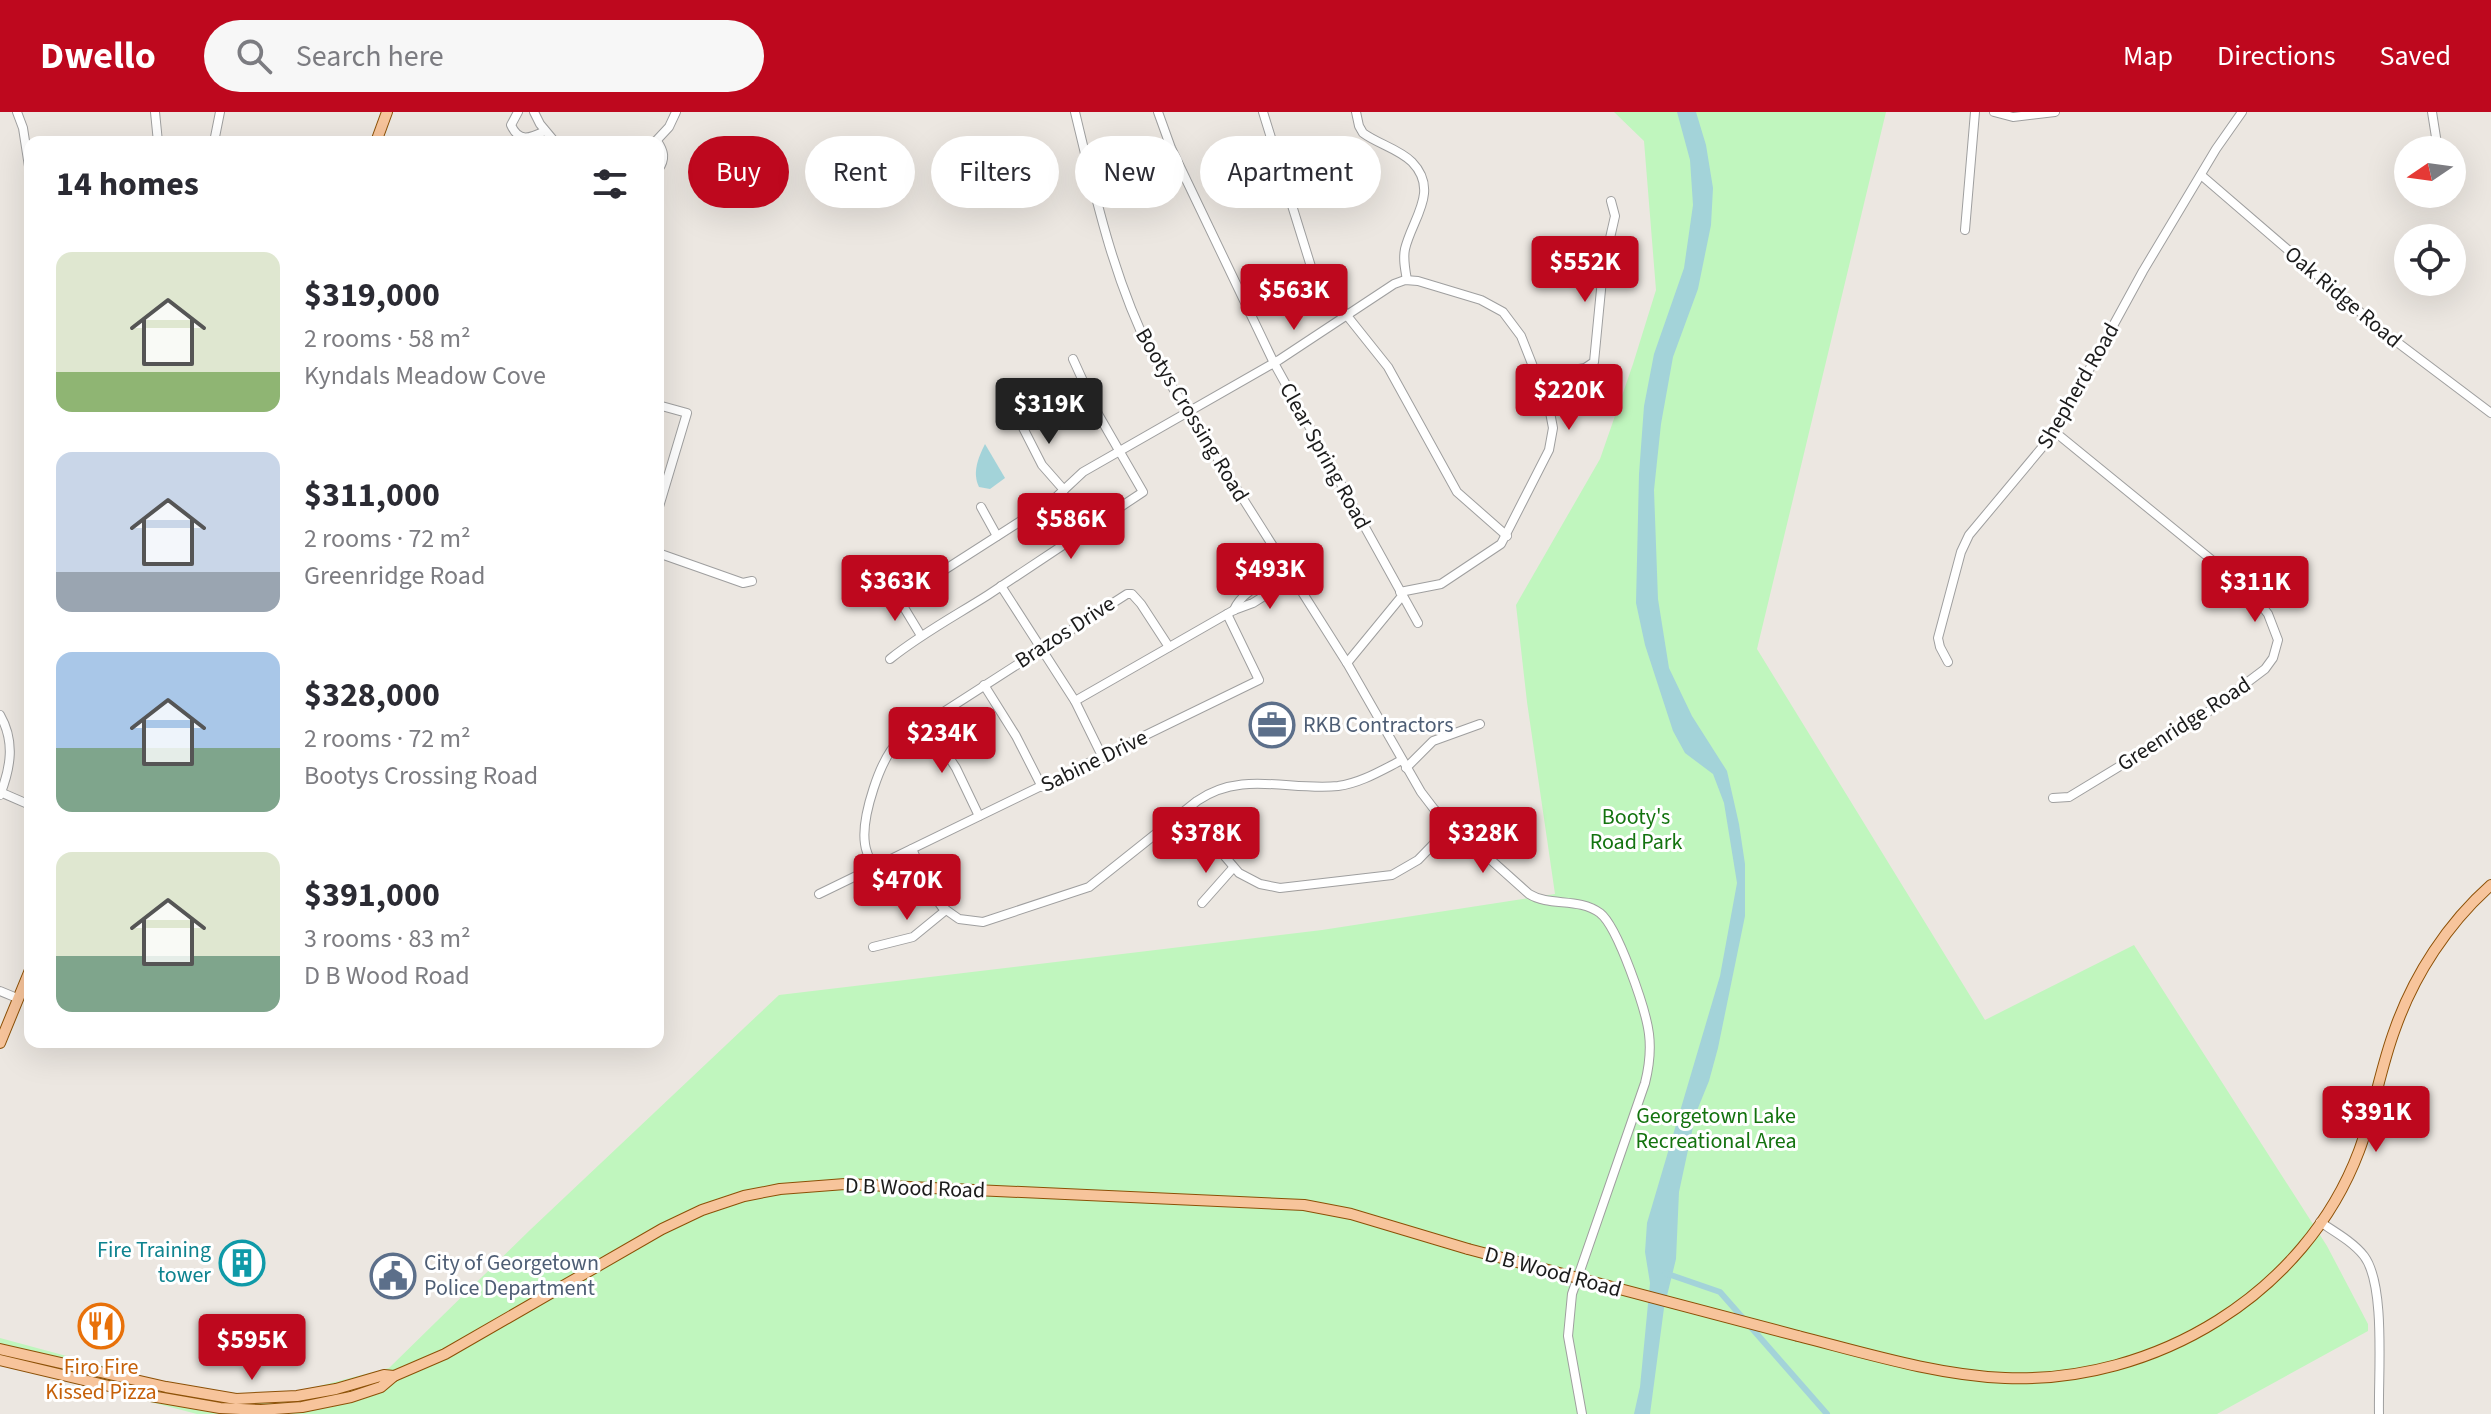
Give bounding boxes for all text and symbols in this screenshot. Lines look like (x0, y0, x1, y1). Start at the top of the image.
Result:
search box (204, 20, 764, 92)
text: Dwello (40, 29, 156, 83)
icon: search (232, 34, 276, 78)
text: Search here (296, 35, 444, 78)
text: Map (2123, 36, 2173, 76)
text: Directions (2217, 36, 2336, 76)
text: Saved (2380, 36, 2451, 76)
chip: Buy (688, 136, 789, 208)
chip: Rent (805, 136, 915, 208)
chip: Filters (931, 136, 1059, 208)
chip: New (1075, 136, 1184, 208)
chip: Apartment (1200, 136, 1381, 208)
north arrow (2394, 136, 2466, 208)
map controls (2394, 136, 2466, 296)
text: 14 homes (56, 160, 199, 209)
icon: filters (588, 162, 632, 206)
button: locate (2394, 224, 2466, 296)
pin: $552K (1529, 236, 1641, 304)
street label: Oak Ridge Road (2277, 238, 2409, 356)
text: $552K (1550, 243, 1620, 280)
pin: $563K (1238, 264, 1350, 332)
text: $319,000 (304, 271, 440, 320)
text: $563K (1259, 271, 1329, 308)
icon: home (120, 284, 216, 380)
street label: Shepherd Road (2029, 317, 2127, 455)
text: 2 rooms · 58 m² (304, 320, 471, 357)
street label: Bootys Crossing Road (1127, 322, 1257, 508)
text: Kyndals Meadow Cove (304, 357, 546, 394)
pin: $220K (1513, 364, 1625, 432)
text: $220K (1534, 371, 1604, 408)
street label: Clear Spring Road (1271, 377, 1379, 535)
pin: $319K (993, 378, 1105, 446)
text: $319K (1014, 385, 1084, 422)
text: $311,000 (304, 471, 440, 520)
icon: home (120, 484, 216, 580)
pin: $586K (1015, 493, 1127, 561)
text: $586K (1036, 500, 1106, 537)
text: 2 rooms · 72 m² (304, 520, 471, 557)
pin: $493K (1214, 543, 1326, 611)
text: $493K (1235, 550, 1305, 587)
pin: $363K (839, 555, 951, 623)
pin: $311K (2199, 556, 2311, 624)
text: Greenridge Road (304, 557, 485, 594)
text: $363K (860, 562, 930, 599)
text: $311K (2220, 563, 2290, 600)
street label: Brazos Drive (1009, 588, 1121, 676)
street label: Greenridge Road (2111, 669, 2257, 779)
text: $328,000 (304, 671, 440, 720)
icon: home (120, 684, 216, 780)
office icon: RKB Contractors (1248, 701, 1296, 749)
pin: $234K (886, 707, 998, 775)
place label: RKB Contractors (1303, 709, 1453, 741)
text: $234K (907, 714, 977, 751)
text: 2 rooms · 72 m² (304, 720, 471, 757)
street label: Sabine Drive (1035, 721, 1153, 801)
text: Bootys Crossing Road (304, 757, 538, 794)
park label: Booty's Road Park (1590, 801, 1682, 858)
pin: $378K (1150, 807, 1262, 875)
pin: $328K (1427, 807, 1539, 875)
text: $378K (1171, 814, 1241, 851)
text: $328K (1448, 814, 1518, 851)
pin: $470K (851, 854, 963, 922)
text: $470K (872, 861, 942, 898)
text: $391,000 (304, 871, 440, 920)
icon: home (120, 884, 216, 980)
text: 3 rooms · 83 m² (304, 920, 471, 957)
text: D B Wood Road (304, 957, 470, 994)
pin: $391K (2320, 1086, 2432, 1154)
text: $391K (2341, 1093, 2411, 1130)
park label: Georgetown Lake Recreational Area (1635, 1100, 1797, 1157)
street label: D B Wood Road (844, 1170, 986, 1206)
place label: Fire Training tower (97, 1234, 211, 1291)
street label: D B Wood Road (1481, 1238, 1625, 1306)
building icon: Fire Training tower (218, 1239, 266, 1287)
place label: City of Georgetown Police Department (424, 1247, 599, 1304)
public building icon: City of Georgetown Police Department (369, 1252, 417, 1300)
restaurant icon: Firo Fire Kissed Pizza (77, 1302, 125, 1350)
pin: $595K (196, 1314, 308, 1382)
text: $595K (217, 1321, 287, 1358)
place label: Firo Fire Kissed Pizza (45, 1351, 157, 1408)

